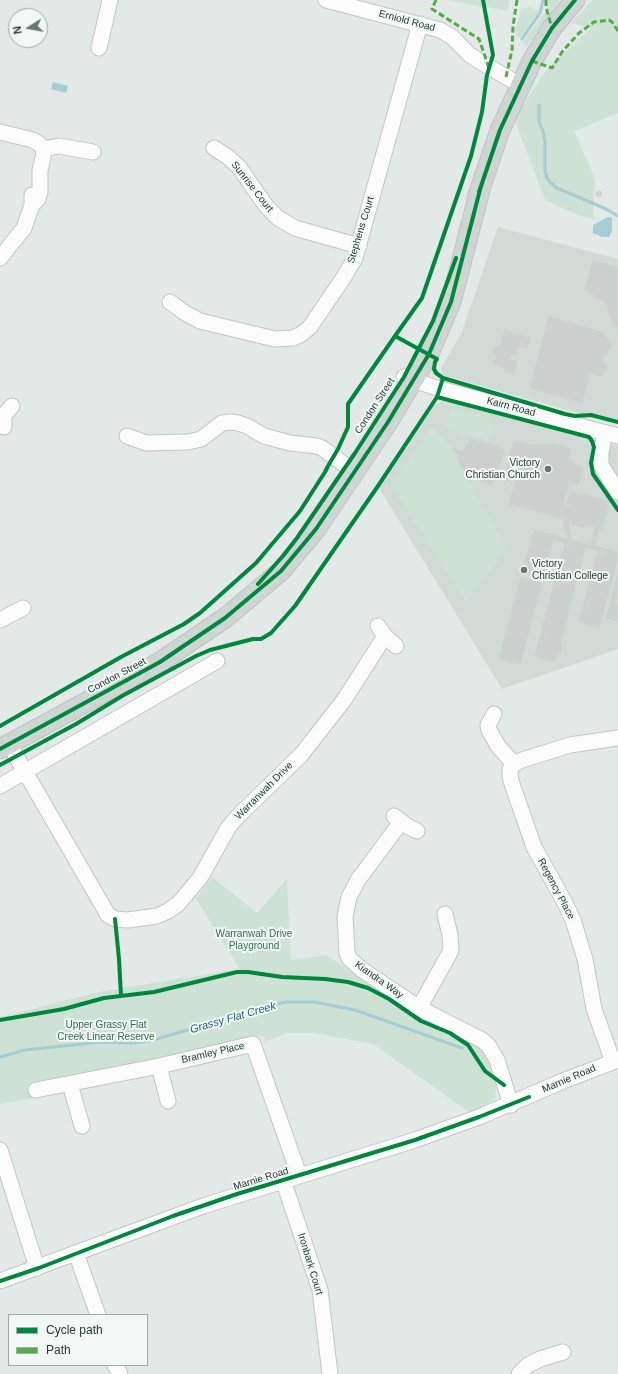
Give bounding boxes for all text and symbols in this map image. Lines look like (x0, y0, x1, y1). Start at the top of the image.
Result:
north arrow (8, 8, 48, 48)
street label: Erniold Road (378, 8, 436, 34)
text: N (11, 25, 24, 35)
street label: Sunrise Court (228, 159, 276, 215)
street label: Stephens Court (345, 195, 377, 265)
street label: Condon Street (352, 376, 398, 436)
street label: Kairn Road (485, 395, 537, 419)
place label: Victory Christian Church (466, 457, 540, 480)
marker: Victory Christian Church (543, 464, 553, 474)
place label: Victory Christian College (532, 558, 608, 582)
marker: Victory Christian College (519, 565, 529, 575)
street label: Condon Street (86, 656, 148, 696)
street label: Warranwah Drive (233, 760, 295, 822)
street label: Regency Place (535, 856, 577, 922)
park label: Warranwah Drive Playground (216, 928, 292, 952)
street label: Kiandra Way (352, 959, 406, 1001)
water label: Grassy Flat Creek (189, 999, 277, 1037)
park label: Upper Grassy Flat Creek Linear Reserve (57, 1019, 155, 1042)
street label: Bramley Place (180, 1040, 246, 1066)
street label: Marnie Road (540, 1062, 598, 1096)
street label: Marnie Road (232, 1165, 290, 1193)
street label: Ironbark Court (295, 1232, 325, 1296)
legend (8, 1314, 148, 1366)
text: Cycle path (46, 1323, 103, 1337)
text: Path (46, 1343, 71, 1357)

